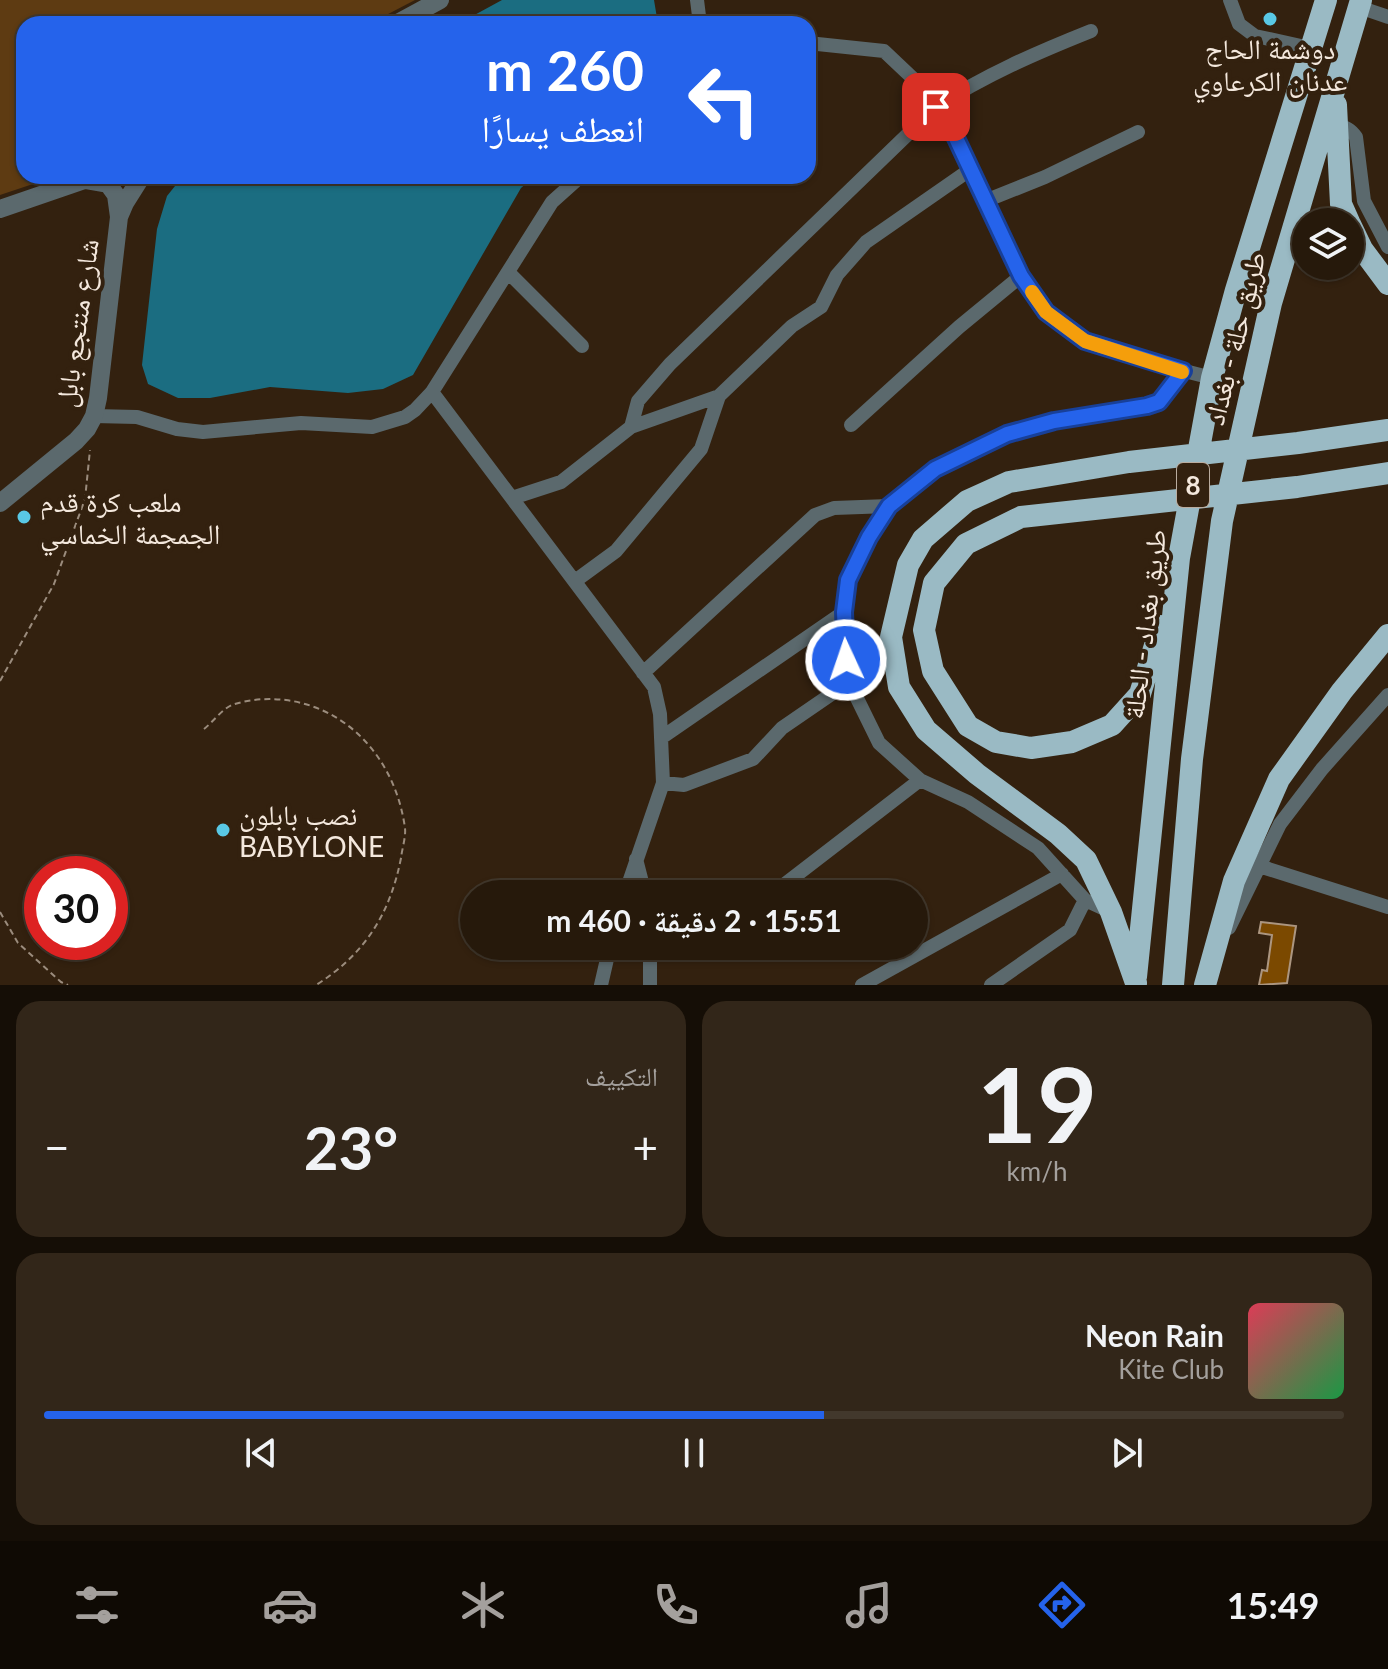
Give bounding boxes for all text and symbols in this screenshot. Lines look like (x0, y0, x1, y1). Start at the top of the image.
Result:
marker: دوشمة الحاج عدنان الكرعاوي (1261, 10, 1279, 28)
place label: دوشمة الحاج عدنان الكرعاوي (1193, 31, 1347, 104)
text: 260 m (486, 36, 644, 103)
icon: left (672, 48, 776, 152)
pin (902, 73, 970, 141)
icon: arrive (914, 85, 958, 129)
text: انعطف يسارًا (482, 106, 644, 150)
map controls (1292, 208, 1364, 280)
button: layers (1292, 208, 1364, 280)
street label: شارع منتجع بابل (47, 237, 107, 410)
street label: طريق حلة - بغداد (1196, 248, 1274, 429)
road number: 8 (1177, 463, 1209, 507)
place label: ملعب كرة قدم الجمجمة الخماسي (40, 484, 220, 557)
marker: ملعب كرة قدم الجمجمة الخماسي (15, 508, 33, 526)
street label: طريق بغداد - الحلة (1115, 527, 1174, 721)
position arrow (804, 618, 888, 702)
place label: نصب بابلون BABYLONE (239, 797, 384, 863)
marker: نصب بابلون BABYLONE (214, 821, 232, 839)
speed limit sign: 30 (24, 856, 128, 960)
text: 15:51 · 2 دقيقة · 460 m (546, 902, 842, 938)
text: 19 (977, 1040, 1097, 1165)
text: التكييف (585, 1060, 658, 1092)
text: 23° (304, 1111, 398, 1183)
text: − (44, 1121, 70, 1173)
text: + (632, 1121, 658, 1173)
text: km/h (1007, 1155, 1067, 1187)
text: Neon Rain (1085, 1317, 1224, 1353)
text: Kite Club (1118, 1353, 1224, 1385)
icon: previous (239, 1431, 283, 1475)
icon: pause (672, 1431, 716, 1475)
icon: next (1105, 1431, 1149, 1475)
icon: filters (69, 1577, 125, 1633)
icon: car (262, 1577, 318, 1633)
icon: climate (455, 1577, 511, 1633)
icon: phone (648, 1577, 704, 1633)
icon: music (841, 1577, 897, 1633)
icon: directions (1034, 1577, 1090, 1633)
text: 15:49 (1227, 1583, 1320, 1627)

